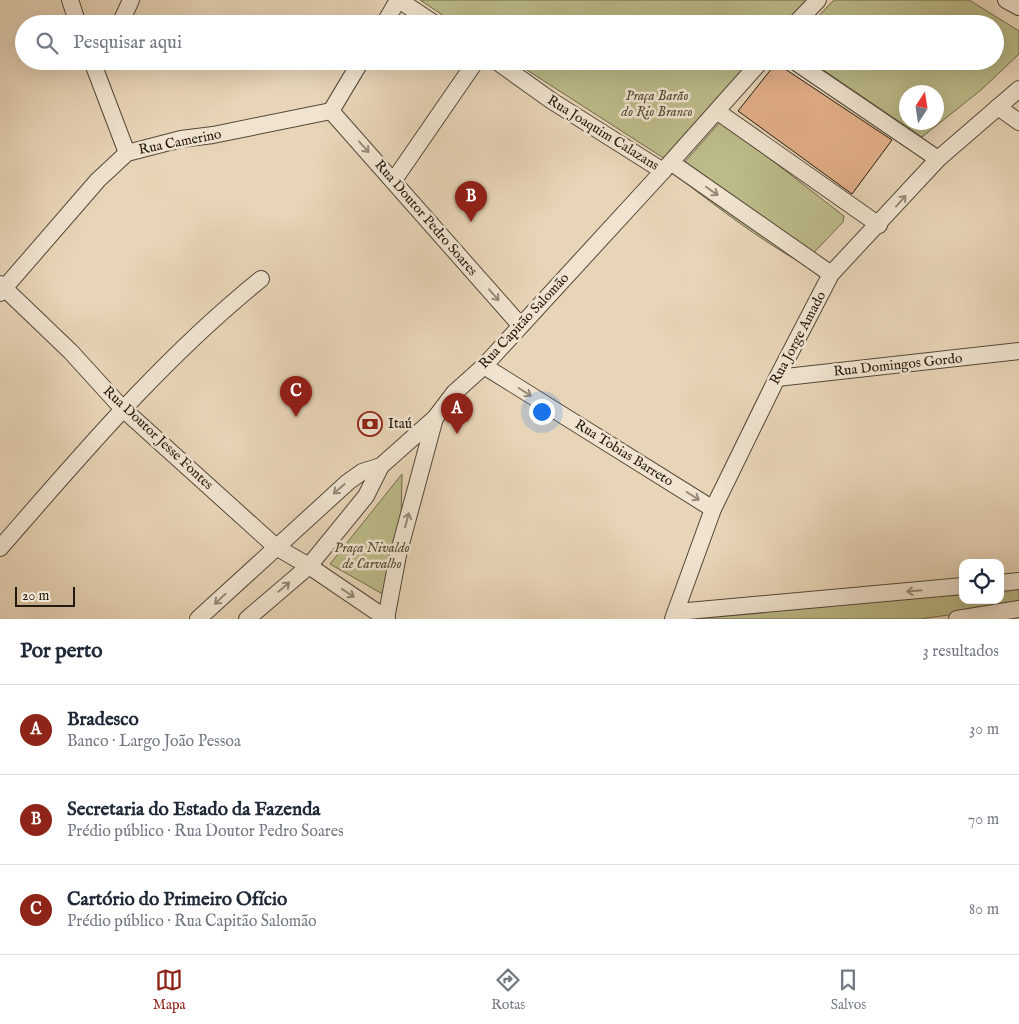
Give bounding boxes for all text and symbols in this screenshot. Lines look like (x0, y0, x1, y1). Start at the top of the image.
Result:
search box (15, 15, 1004, 70)
icon: search (33, 29, 61, 57)
text: Pesquisar aqui (73, 31, 182, 55)
north arrow (899, 85, 944, 130)
park label: Praça Barão do Rio Branco (620, 87, 693, 121)
street label: Rua Joaquim Calazans (544, 91, 662, 175)
street label: Rua Camerino (137, 125, 223, 159)
one-way arrow (358, 141, 370, 154)
street label: Rua Doutor Pedro Soares (371, 156, 481, 280)
pin: B (455, 181, 487, 222)
one-way arrow (705, 186, 719, 196)
one-way arrow (895, 194, 907, 207)
street label: Rua Capitão Salomão (475, 269, 573, 373)
street label: Rua Jorge Amado (766, 288, 830, 388)
one-way arrow (489, 289, 500, 302)
street label: Rua Domingos Gordo (833, 349, 964, 381)
pin: C (280, 376, 312, 417)
street label: Rua Doutor Jesse Fontes (99, 382, 217, 494)
one-way arrow (517, 387, 531, 397)
pin: A (441, 393, 473, 434)
your location (529, 399, 555, 425)
bank icon: Itaú (357, 411, 383, 437)
place label: Itaú (388, 415, 412, 433)
street label: Rua Tobias Barreto (571, 415, 677, 491)
one-way arrow (333, 484, 346, 495)
one-way arrow (685, 491, 699, 501)
one-way arrow (403, 512, 412, 528)
park label: Praça Nivaldo de Carvalho (334, 539, 410, 573)
map controls (959, 559, 1004, 604)
button: locate (959, 559, 1004, 604)
one-way arrow (277, 582, 290, 593)
scale bar (15, 584, 75, 607)
one-way arrow (906, 586, 922, 595)
text: 20 m (22, 587, 49, 605)
one-way arrow (340, 588, 354, 598)
one-way arrow (213, 593, 226, 605)
text: Por perto (20, 638, 102, 665)
text: 3 resultados (923, 642, 999, 662)
text: Bradesco (67, 708, 139, 732)
text: A (31, 720, 41, 740)
text: 30 m (969, 720, 999, 740)
text: Banco · Largo João Pessoa (67, 732, 241, 752)
text: Secretaria do Estado da Fazenda (67, 798, 321, 822)
text: B (31, 810, 41, 830)
text: 70 m (968, 810, 999, 830)
text: Prédio público · Rua Doutor Pedro Soares (67, 822, 344, 842)
text: Cartório do Primeiro Ofício (67, 888, 287, 912)
text: C (30, 900, 42, 920)
text: 80 m (969, 900, 999, 920)
text: Prédio público · Rua Capitão Salomão (67, 912, 317, 932)
tab: Mapa (153, 966, 186, 1014)
tab: Rotas (491, 966, 525, 1014)
tab: Salvos (831, 966, 866, 1014)

